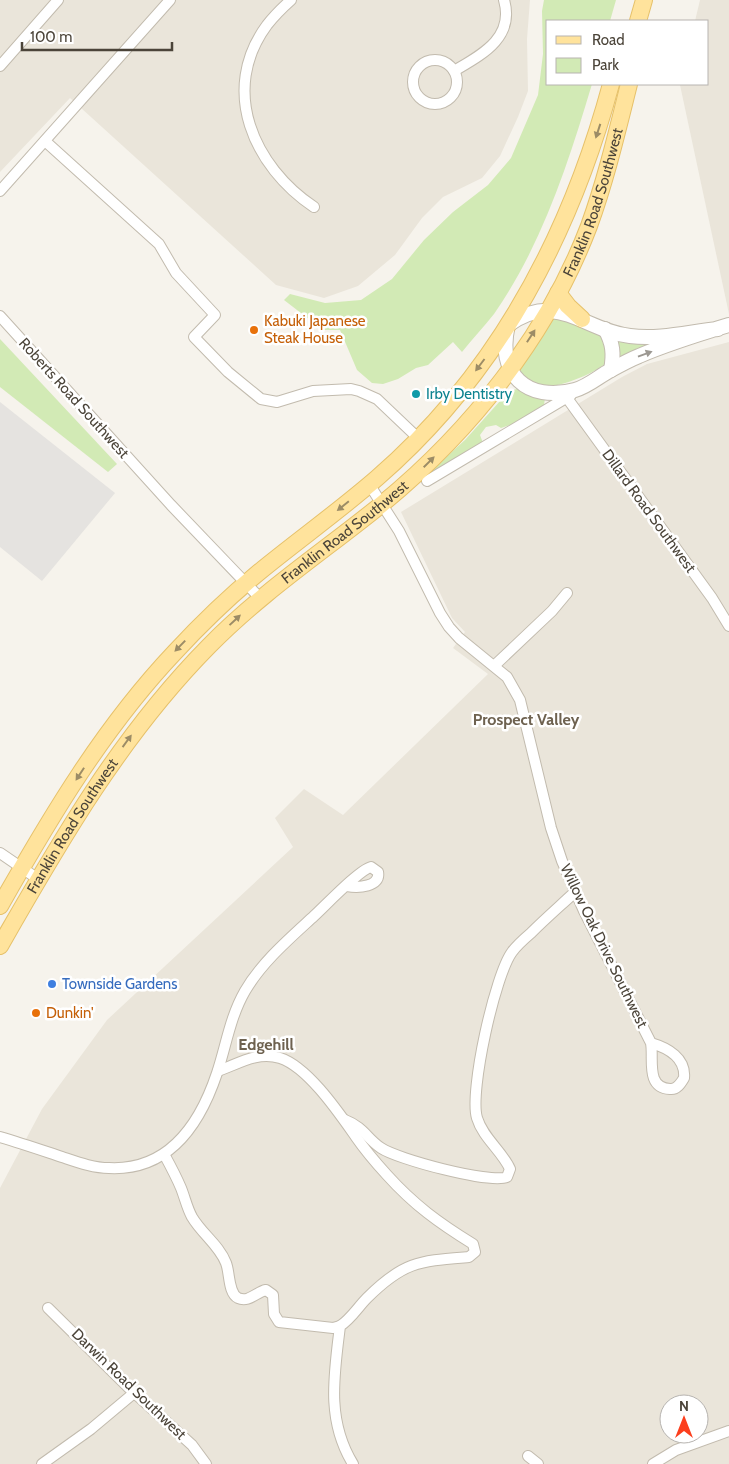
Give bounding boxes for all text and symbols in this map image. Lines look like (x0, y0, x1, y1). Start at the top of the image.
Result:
scale bar (22, 20, 172, 52)
legend (546, 20, 709, 85)
text: 100 m (30, 28, 72, 46)
text: Road (592, 31, 625, 49)
text: Park (592, 56, 619, 74)
one-way arrow (593, 123, 601, 138)
street label: Franklin Road Southwest (559, 126, 627, 280)
place label: Kabuki Japanese Steak House (264, 312, 366, 347)
marker: Kabuki Japanese Steak House (248, 324, 260, 336)
one-way arrow (527, 330, 536, 343)
street label: Roberts Road Southwest (15, 334, 133, 462)
one-way arrow (638, 350, 653, 358)
one-way arrow (475, 358, 485, 372)
place label: Irby Dentistry (426, 385, 513, 403)
marker: Irby Dentistry (410, 388, 422, 400)
street label: Dillard Road Southwest (598, 446, 700, 576)
one-way arrow (422, 456, 434, 468)
street label: Franklin Road Southwest (278, 477, 412, 588)
one-way arrow (336, 501, 349, 512)
one-way arrow (229, 614, 241, 626)
one-way arrow (174, 640, 186, 652)
district label: Prospect Valley (473, 710, 580, 729)
one-way arrow (122, 734, 132, 748)
street label: Franklin Road Southwest (23, 755, 122, 897)
one-way arrow (75, 767, 84, 781)
street label: Willow Oak Drive Southwest (556, 861, 652, 1031)
place label: Townside Gardens (62, 975, 177, 993)
marker: Townside Gardens (46, 978, 58, 990)
place label: Dunkin' (46, 1004, 94, 1022)
marker: Dunkin' (30, 1007, 42, 1019)
district label: Edgehill (238, 1035, 294, 1054)
street label: Darwin Road Southwest (68, 1325, 190, 1443)
north arrow (659, 1394, 709, 1444)
text: N (679, 1397, 689, 1415)

